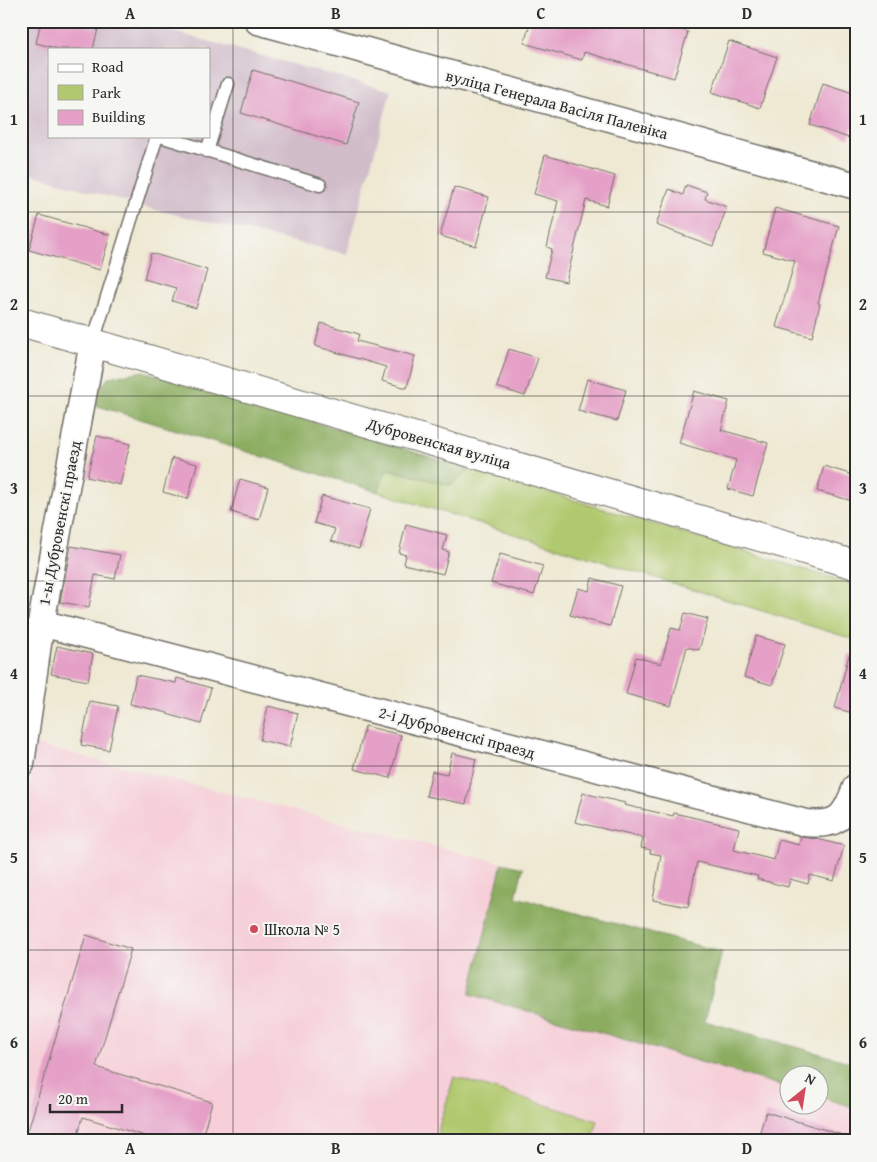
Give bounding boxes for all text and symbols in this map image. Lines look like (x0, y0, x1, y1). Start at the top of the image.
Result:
text: A (125, 1, 136, 25)
text: B (331, 1, 341, 25)
text: C (536, 1, 546, 25)
text: D (742, 1, 752, 25)
legend (48, 48, 210, 138)
text: Road (92, 56, 123, 77)
street label: вуліца Генерала Васіля Палевіка (443, 63, 671, 145)
text: Park (92, 82, 121, 103)
text: Building (92, 106, 146, 127)
text: 1 (10, 107, 18, 131)
text: 1 (859, 107, 867, 131)
text: 2 (10, 292, 18, 316)
text: 2 (859, 292, 867, 316)
street label: Дубровенская вуліца (363, 411, 514, 475)
street label: 1-ы Дубровенскі праезд (31, 438, 87, 608)
text: 3 (10, 476, 18, 500)
text: 3 (859, 476, 867, 500)
text: 4 (10, 661, 18, 685)
text: 4 (859, 661, 867, 685)
street label: 2-і Дубровенскі праезд (376, 700, 538, 765)
text: 5 (10, 845, 18, 869)
text: 5 (859, 845, 867, 869)
place label: Школа № 5 (264, 917, 340, 941)
marker: Школа № 5 (248, 923, 260, 935)
text: 6 (10, 1030, 18, 1054)
text: 6 (859, 1030, 867, 1054)
north arrow (780, 1064, 830, 1114)
text: N (801, 1068, 820, 1090)
scale bar (50, 1082, 122, 1114)
text: 20 m (58, 1088, 89, 1109)
text: A (125, 1136, 136, 1160)
text: B (331, 1136, 341, 1160)
text: C (536, 1136, 546, 1160)
text: D (742, 1136, 752, 1160)

